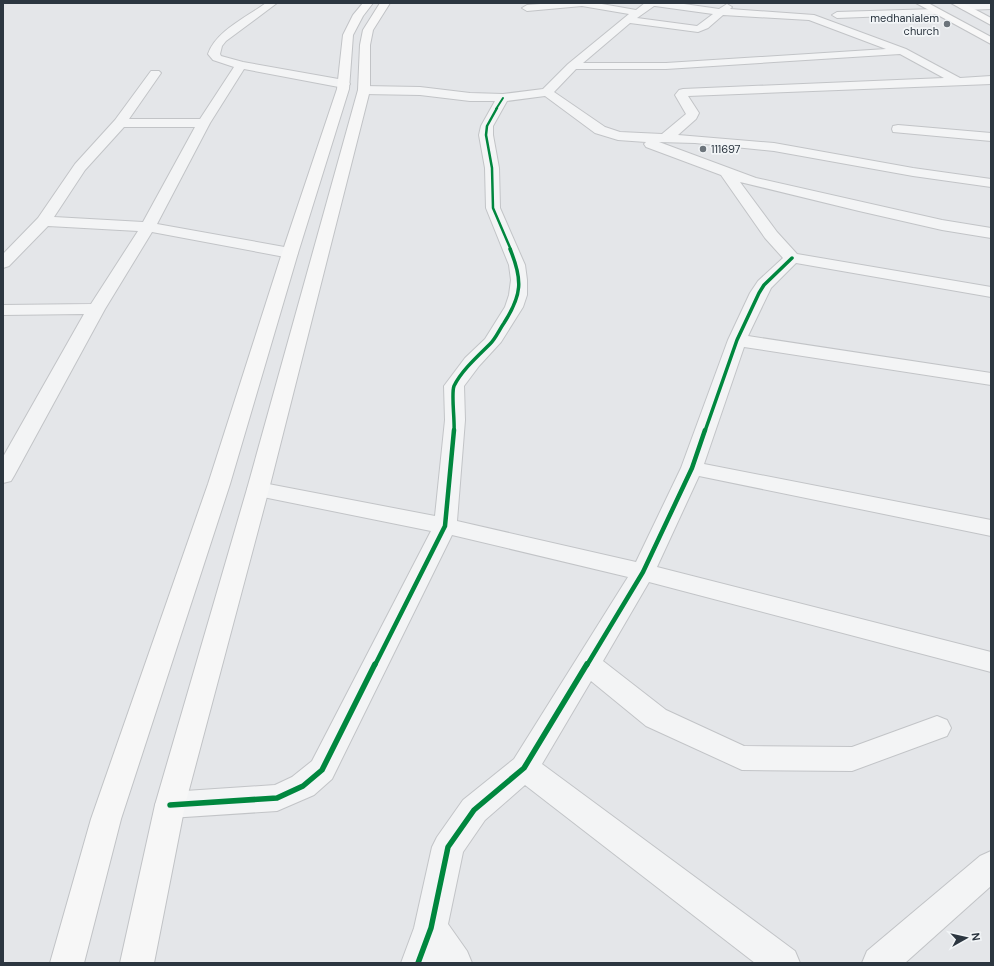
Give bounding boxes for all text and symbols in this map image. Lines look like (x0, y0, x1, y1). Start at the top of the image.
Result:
place label: medhanialem church (870, 11, 939, 38)
marker: medhanialem church (942, 19, 952, 29)
place label: 111697 (711, 142, 741, 156)
marker: 111697 (698, 144, 708, 154)
north arrow (946, 918, 986, 958)
text: N (968, 932, 983, 942)

